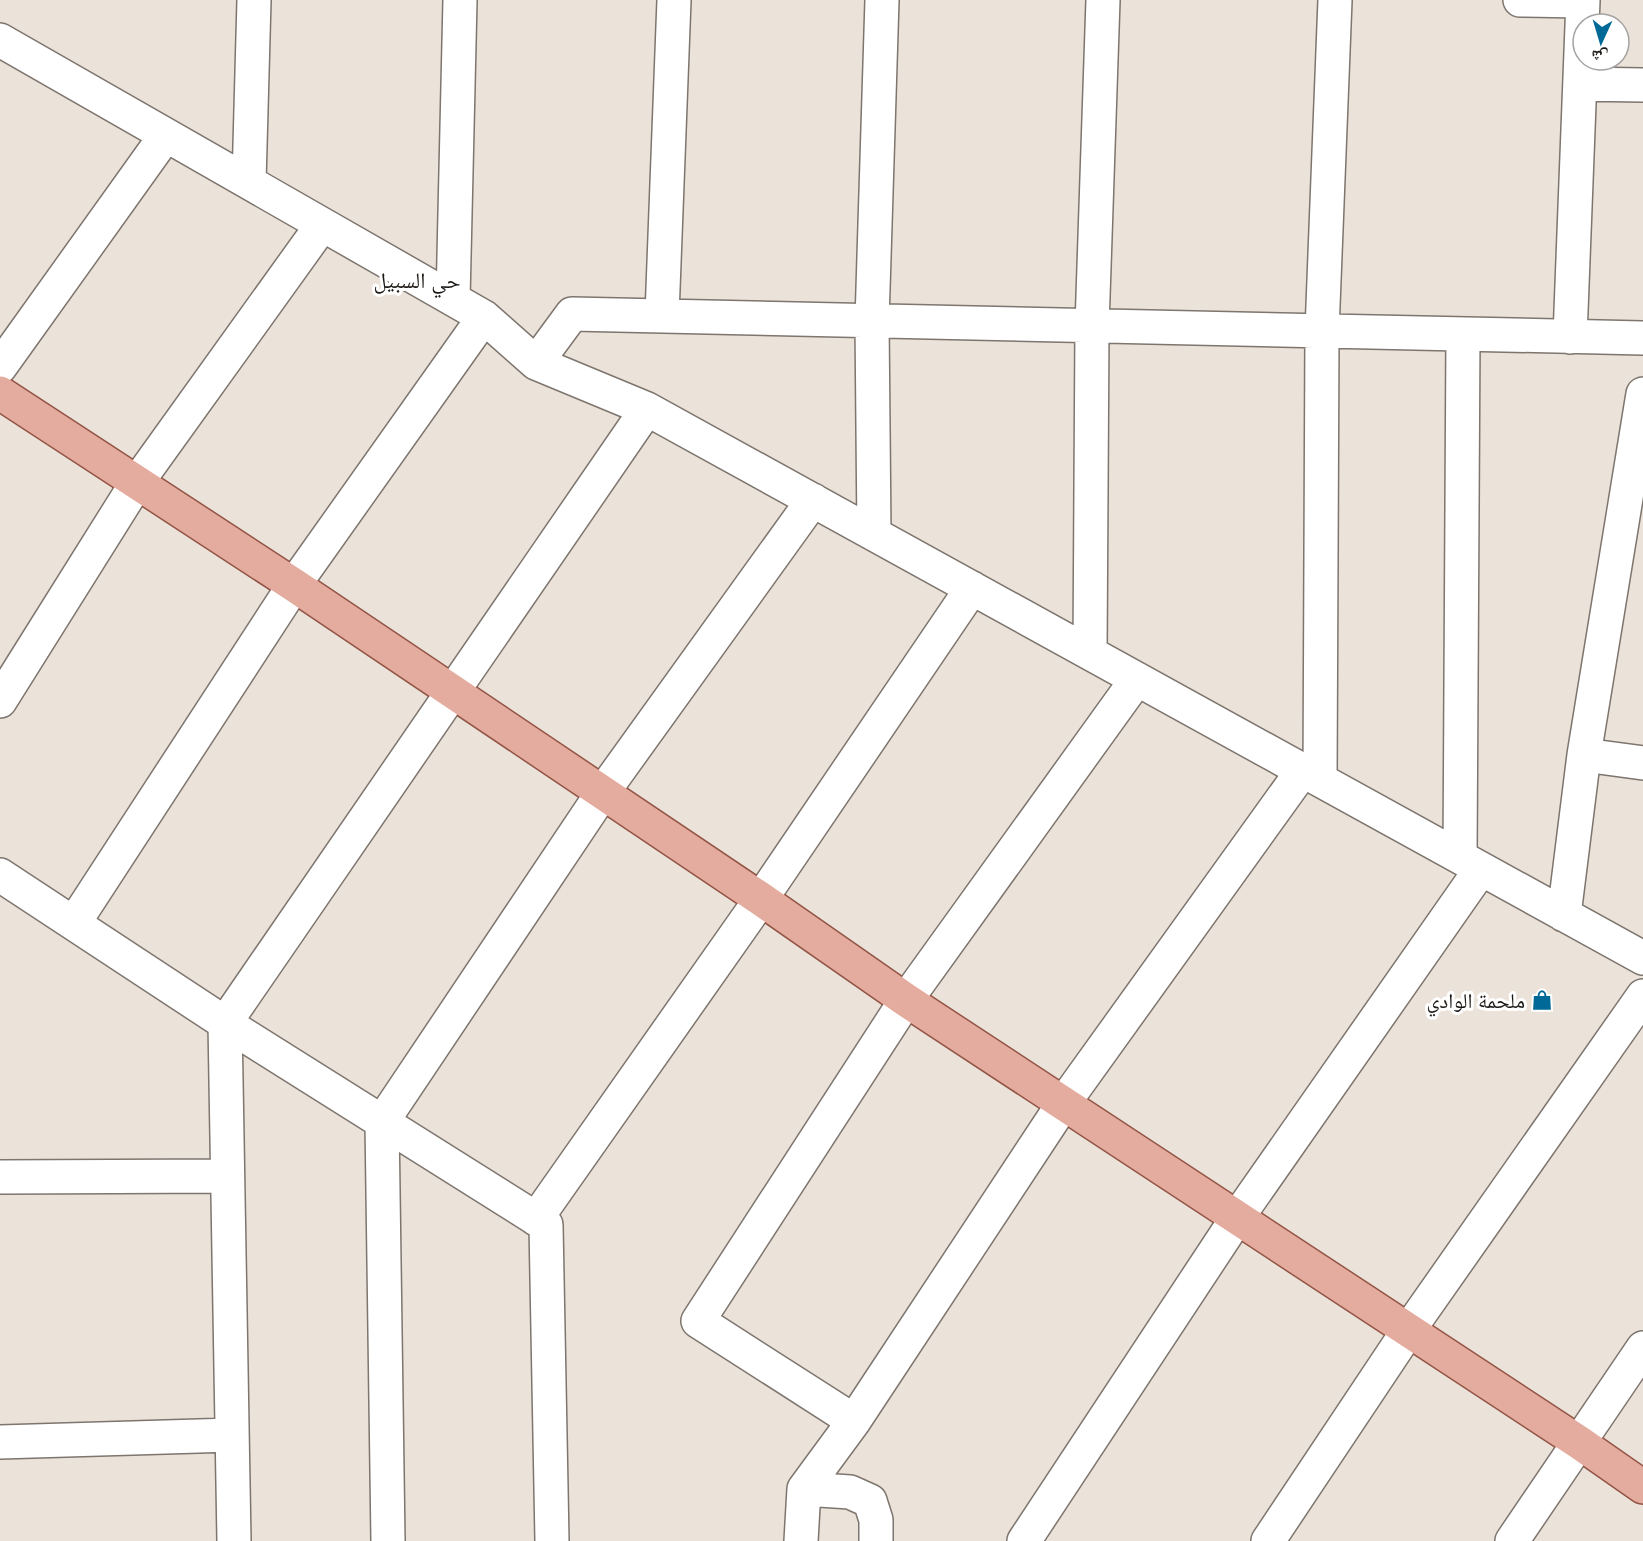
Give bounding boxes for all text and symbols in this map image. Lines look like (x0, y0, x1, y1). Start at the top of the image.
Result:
north arrow (1571, 12, 1631, 72)
text: ش (1591, 46, 1609, 68)
district label: حي السبيل (374, 266, 460, 298)
place label: ملحمة الوادي (1427, 987, 1525, 1017)
shop icon: ملحمة الوادي (1530, 988, 1554, 1012)

